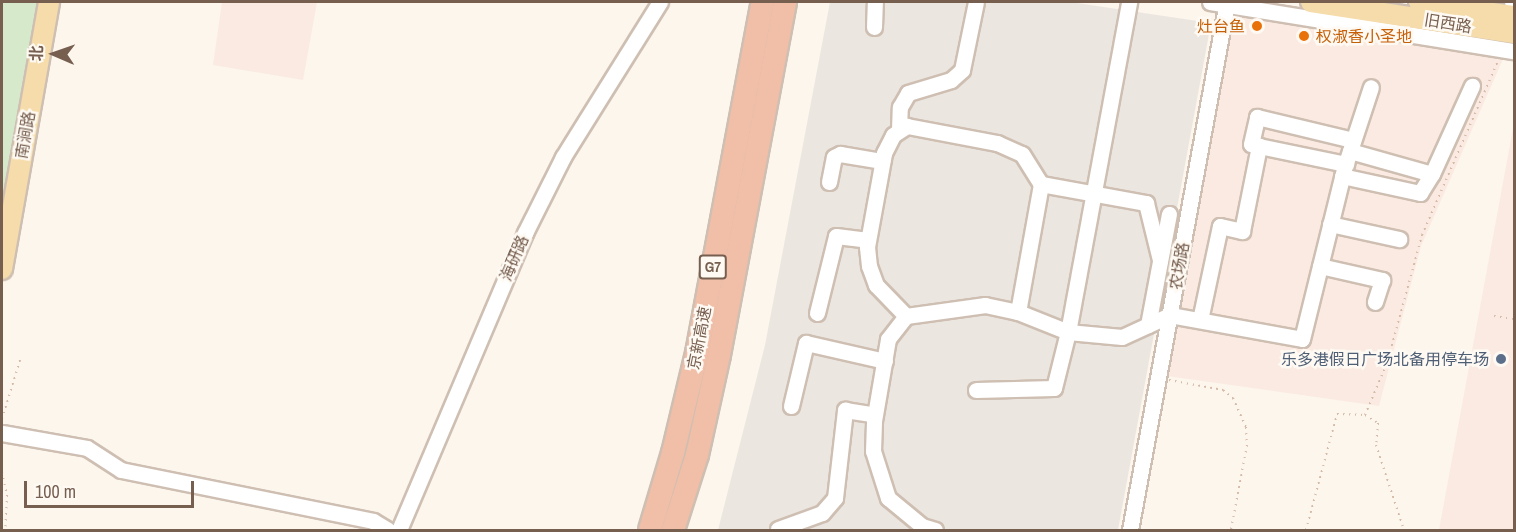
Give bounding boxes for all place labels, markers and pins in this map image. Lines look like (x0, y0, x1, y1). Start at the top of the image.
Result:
place label: 灶台鱼 (1197, 16, 1245, 36)
marker: 灶台鱼 (1250, 19, 1264, 33)
place label: 权淑香小圣地 (1316, 26, 1412, 46)
marker: 权淑香小圣地 (1297, 29, 1311, 43)
place label: 乐多港假日广场北备用停车场 (1281, 349, 1489, 369)
marker: 乐多港假日广场北备用停车场 (1494, 352, 1508, 366)

